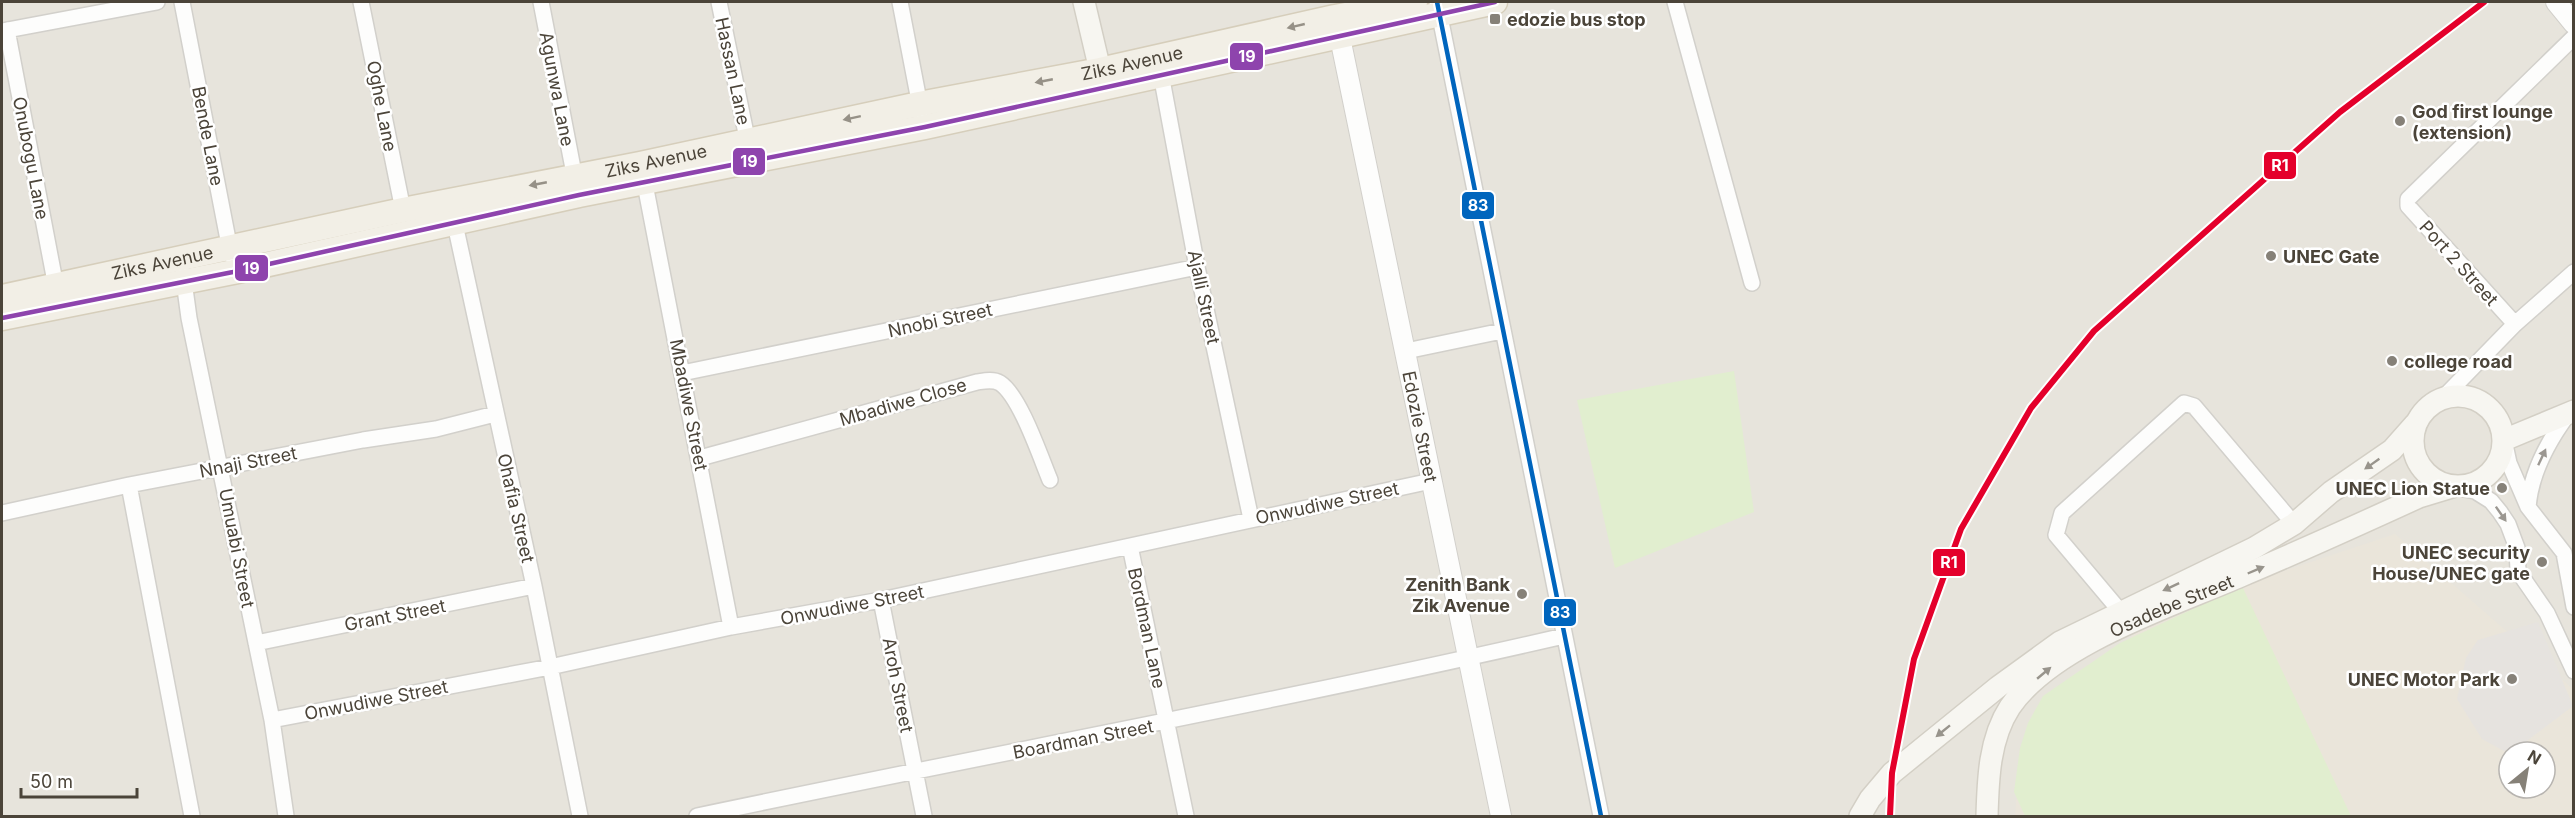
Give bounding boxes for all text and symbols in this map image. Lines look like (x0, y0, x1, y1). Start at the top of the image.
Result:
place label: edozie bus stop (1507, 9, 1646, 30)
marker: edozie bus stop (1488, 12, 1502, 26)
street label: Hassan Lane (711, 15, 755, 127)
one-way arrow (1287, 21, 1305, 31)
street label: Agunwa Lane (536, 30, 578, 148)
street label: Ziks Avenue (1079, 41, 1185, 84)
line badge: 19 (1229, 42, 1264, 71)
text: 19 (1238, 46, 1256, 66)
street label: Oghe Lane (363, 59, 401, 153)
one-way arrow (1034, 77, 1053, 86)
street label: Bende Lane (188, 84, 228, 188)
street label: Onubogu Lane (9, 95, 53, 221)
place label: God first lounge (extension) (2412, 101, 2553, 143)
one-way arrow (843, 114, 862, 123)
marker: God first lounge (extension) (2393, 114, 2407, 128)
street label: Ziks Avenue (603, 139, 709, 181)
line badge: 19 (732, 147, 766, 176)
text: 19 (740, 151, 758, 171)
line badge: R1 (2263, 151, 2297, 180)
text: R1 (2271, 155, 2289, 175)
one-way arrow (529, 180, 548, 189)
line badge: 83 (1461, 191, 1495, 220)
text: 83 (1468, 195, 1488, 215)
street label: Port 2 Street (2415, 216, 2503, 310)
street label: Ziks Avenue (110, 241, 215, 283)
place label: UNEC Gate (2283, 246, 2380, 267)
street label: Ajalli Street (1184, 248, 1224, 346)
marker: UNEC Gate (2264, 249, 2278, 263)
line badge: 19 (234, 254, 269, 282)
text: 19 (242, 258, 260, 278)
street label: Nnobi Street (886, 299, 994, 341)
street label: Mbadiwe Street (666, 337, 712, 473)
place label: college road (2404, 351, 2512, 372)
marker: college road (2385, 354, 2399, 368)
street label: Edozie Street (1399, 369, 1442, 484)
street label: Mbadiwe Close (837, 374, 969, 430)
street label: Nnaji Street (197, 442, 299, 482)
one-way arrow (2537, 449, 2546, 466)
street label: Ohafia Street (493, 451, 539, 565)
one-way arrow (2365, 458, 2381, 470)
street label: Onwudiwe Street (1253, 478, 1401, 528)
place label: UNEC Lion Statue (2336, 478, 2490, 499)
marker: UNEC Lion Statue (2495, 481, 2509, 495)
street label: Umuabi Street (215, 487, 259, 610)
one-way arrow (2495, 505, 2507, 521)
place label: UNEC security House/UNEC gate (2372, 542, 2530, 584)
line badge: R1 (1932, 548, 1966, 577)
text: R1 (1940, 552, 1958, 572)
marker: UNEC security House/UNEC gate (2535, 555, 2549, 569)
one-way arrow (2247, 565, 2265, 574)
street label: Bordman Lane (1124, 566, 1170, 690)
street label: Osadebe Street (2106, 570, 2236, 641)
place label: Zenith Bank Zik Avenue (1405, 574, 1511, 616)
street label: Onwudiwe Street (778, 581, 926, 629)
one-way arrow (2162, 582, 2180, 592)
marker: Zenith Bank Zik Avenue (1515, 587, 1529, 601)
street label: Grant Street (343, 595, 448, 635)
line badge: 83 (1543, 598, 1577, 627)
text: 83 (1550, 602, 1570, 622)
street label: Aroh Street (879, 636, 918, 734)
one-way arrow (2036, 667, 2052, 680)
place label: UNEC Motor Park (2348, 669, 2501, 690)
marker: UNEC Motor Park (2505, 672, 2519, 686)
street label: Onwudiwe Street (302, 676, 450, 724)
street label: Boardman Street (1011, 715, 1155, 763)
one-way arrow (1935, 725, 1951, 738)
north arrow (2497, 740, 2557, 800)
text: N (2524, 745, 2545, 769)
scale bar (21, 761, 136, 799)
text: 50 m (30, 771, 73, 792)

